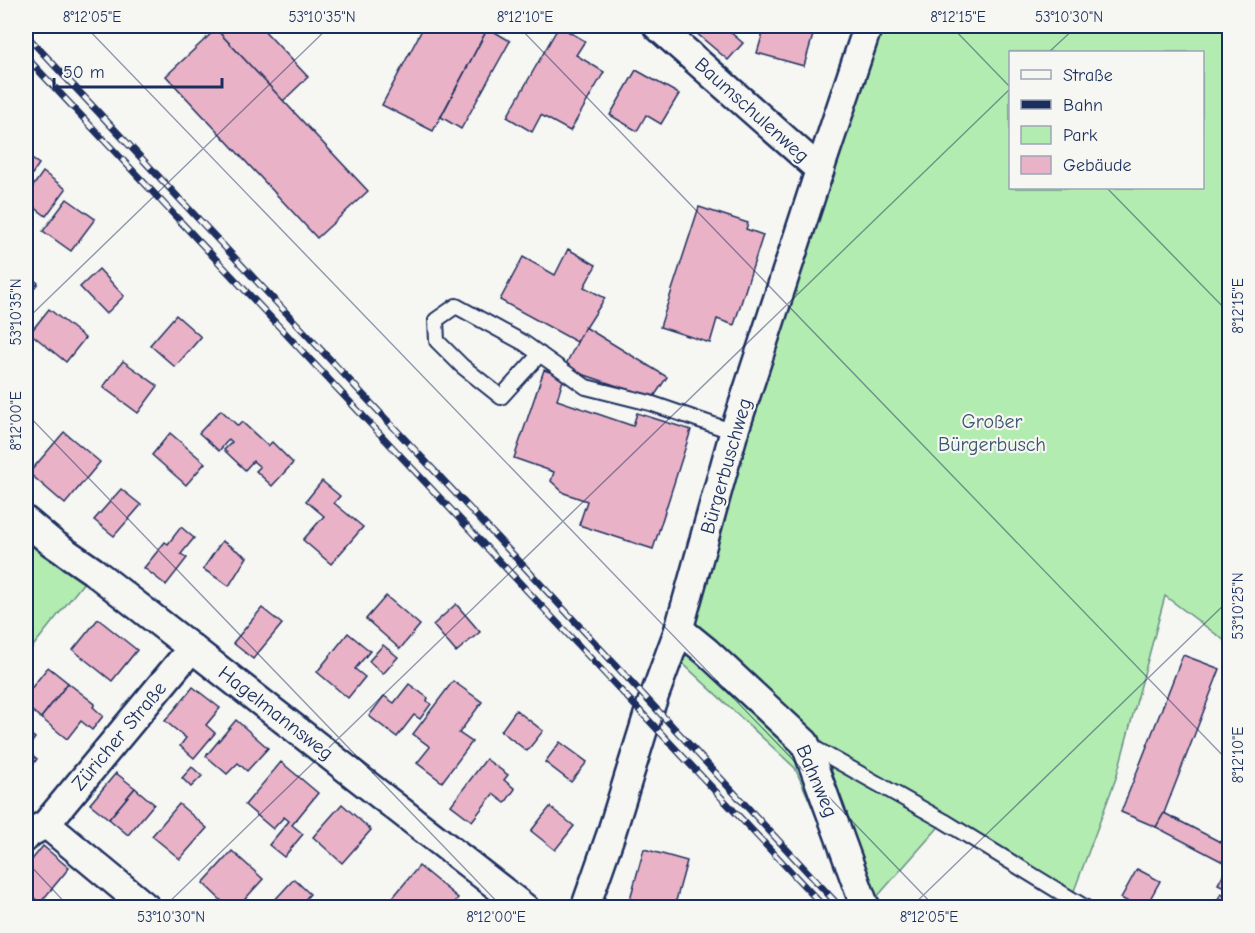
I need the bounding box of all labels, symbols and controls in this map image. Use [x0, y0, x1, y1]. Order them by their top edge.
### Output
text: 8°12'05"E [63, 8, 121, 26]
text: 53°10'35"N [288, 8, 356, 26]
text: 8°12'10"E [497, 8, 553, 26]
text: 8°12'15"E [930, 8, 986, 26]
text: 53°10'30"N [1035, 8, 1103, 26]
scale bar [54, 51, 222, 89]
legend [1009, 51, 1204, 189]
street label: Baumschulenweg [690, 53, 814, 167]
text: 50 m [63, 62, 105, 83]
text: Straße [1063, 65, 1113, 86]
text: Bahn [1063, 95, 1103, 116]
text: Park [1063, 125, 1098, 146]
text: Gebäude [1063, 155, 1132, 176]
text: 53°10'35"N [7, 278, 25, 346]
text: 8°12'15"E [1229, 278, 1247, 334]
text: 8°12'00"E [7, 391, 25, 451]
street label: Bürgerbuschweg [696, 395, 756, 537]
park label: Großer Bürgerbusch [938, 410, 1046, 456]
text: 53°10'25"N [1229, 572, 1247, 640]
street label: Hagelmannsweg [214, 661, 338, 765]
street label: Züricher Straße [67, 677, 171, 795]
text: 8°12'10"E [1229, 727, 1247, 783]
street label: Bahnweg [791, 741, 843, 821]
text: 53°10'30"N [137, 908, 205, 926]
text: 8°12'00"E [466, 908, 526, 926]
text: 8°12'05"E [900, 908, 958, 926]

